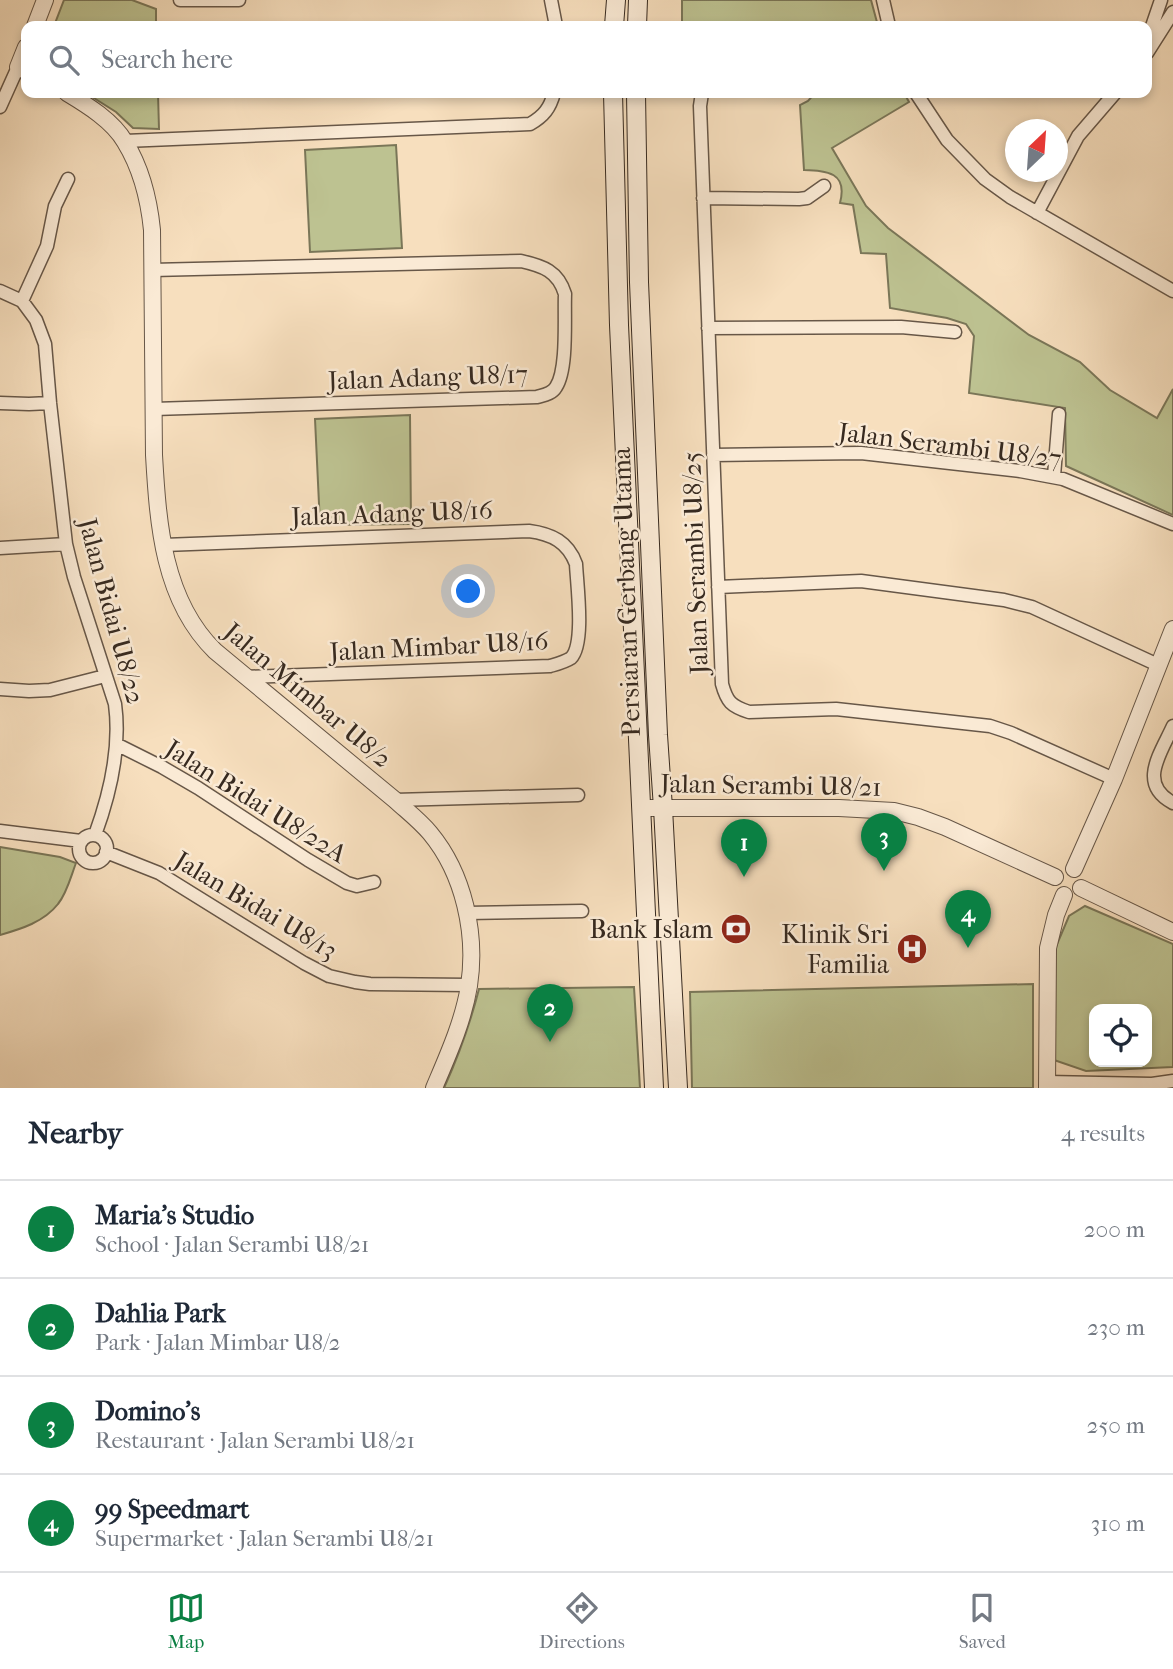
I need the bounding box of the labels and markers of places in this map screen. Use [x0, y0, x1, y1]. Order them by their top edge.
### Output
pin: 3 [861, 813, 907, 871]
pin: 1 [721, 819, 767, 877]
pin: 4 [945, 890, 991, 948]
bank icon: Bank Islam [719, 912, 753, 946]
place label: Bank Islam [590, 914, 713, 945]
place label: Klinik Sri Familia [781, 919, 890, 980]
hospital icon: Klinik Sri Familia [895, 932, 929, 966]
pin: 2 [527, 984, 573, 1042]

